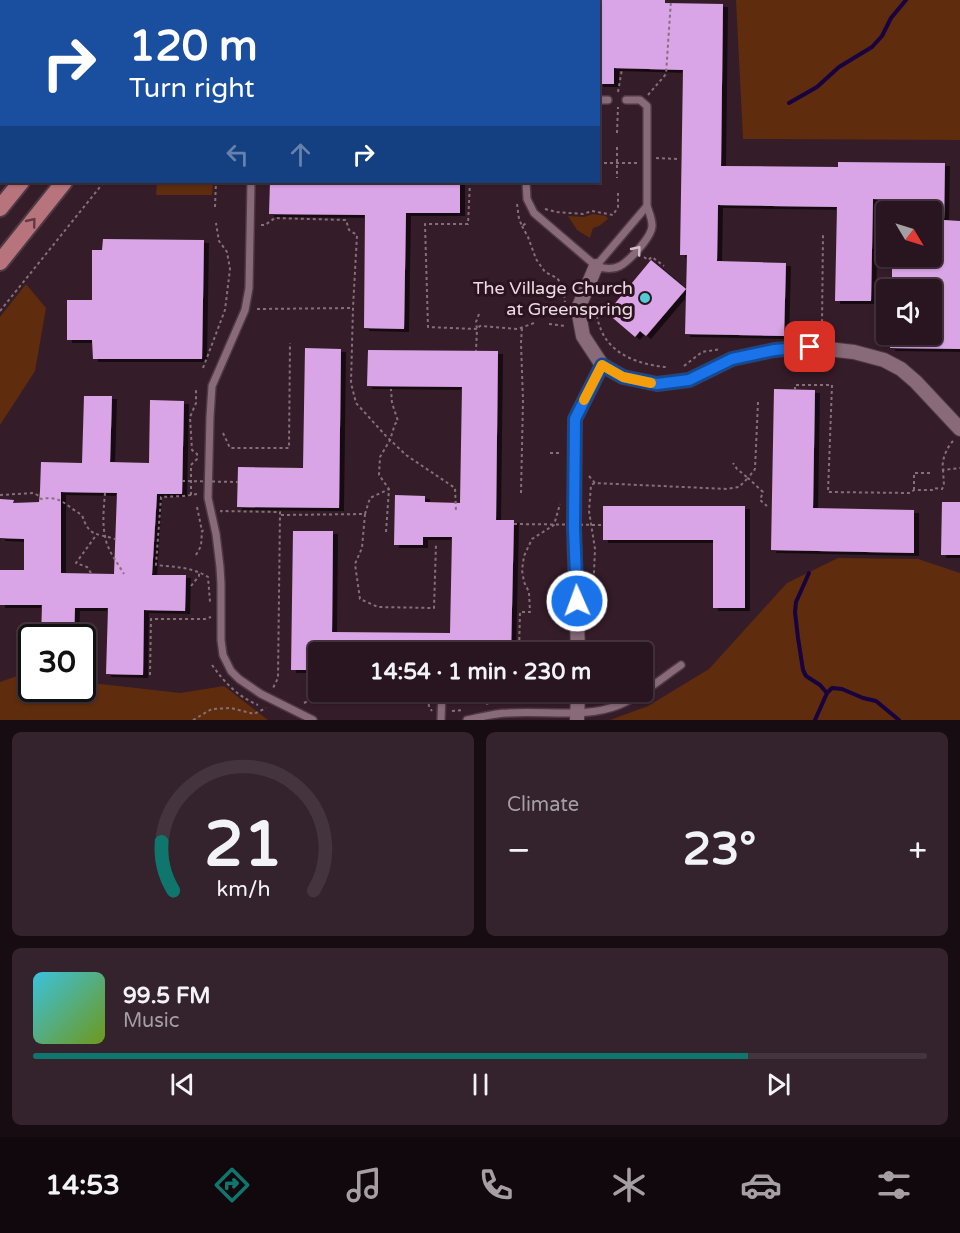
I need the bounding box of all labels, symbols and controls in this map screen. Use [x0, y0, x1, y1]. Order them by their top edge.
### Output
text: 120 m [129, 21, 258, 72]
icon: right [30, 24, 108, 102]
text: Turn right [129, 72, 255, 105]
icon: left [221, 138, 254, 171]
icon: ahead [284, 138, 317, 171]
icon: right [347, 138, 380, 171]
north arrow [876, 201, 942, 267]
map controls [876, 201, 942, 345]
one-way arrow [25, 217, 36, 228]
one-way arrow [630, 246, 641, 257]
place label: The Village Church at Greenspring [473, 277, 633, 320]
button: sound [876, 279, 942, 345]
marker: The Village Church at Greenspring [638, 291, 652, 305]
pin [784, 321, 835, 372]
icon: arrive [793, 330, 826, 363]
position arrow [545, 569, 609, 633]
speed limit sign: 30 [18, 624, 96, 702]
text: 14:54 · 1 min · 230 m [370, 659, 591, 685]
text: Climate [507, 793, 579, 817]
text: 21 [204, 808, 282, 883]
text: 23° [683, 823, 756, 877]
text: − [507, 831, 531, 870]
text: + [908, 831, 927, 870]
text: km/h [216, 876, 270, 902]
text: 99.5 FM [123, 983, 211, 1009]
text: Music [123, 1009, 179, 1033]
icon: previous [166, 1068, 199, 1101]
icon: pause [464, 1068, 497, 1101]
icon: next [762, 1068, 795, 1101]
icon: directions [211, 1164, 253, 1206]
icon: music [343, 1164, 385, 1206]
icon: phone [475, 1164, 517, 1206]
icon: climate [608, 1164, 650, 1206]
icon: car [740, 1164, 782, 1206]
icon: filters [873, 1164, 915, 1206]
text: 14:53 [45, 1169, 120, 1202]

